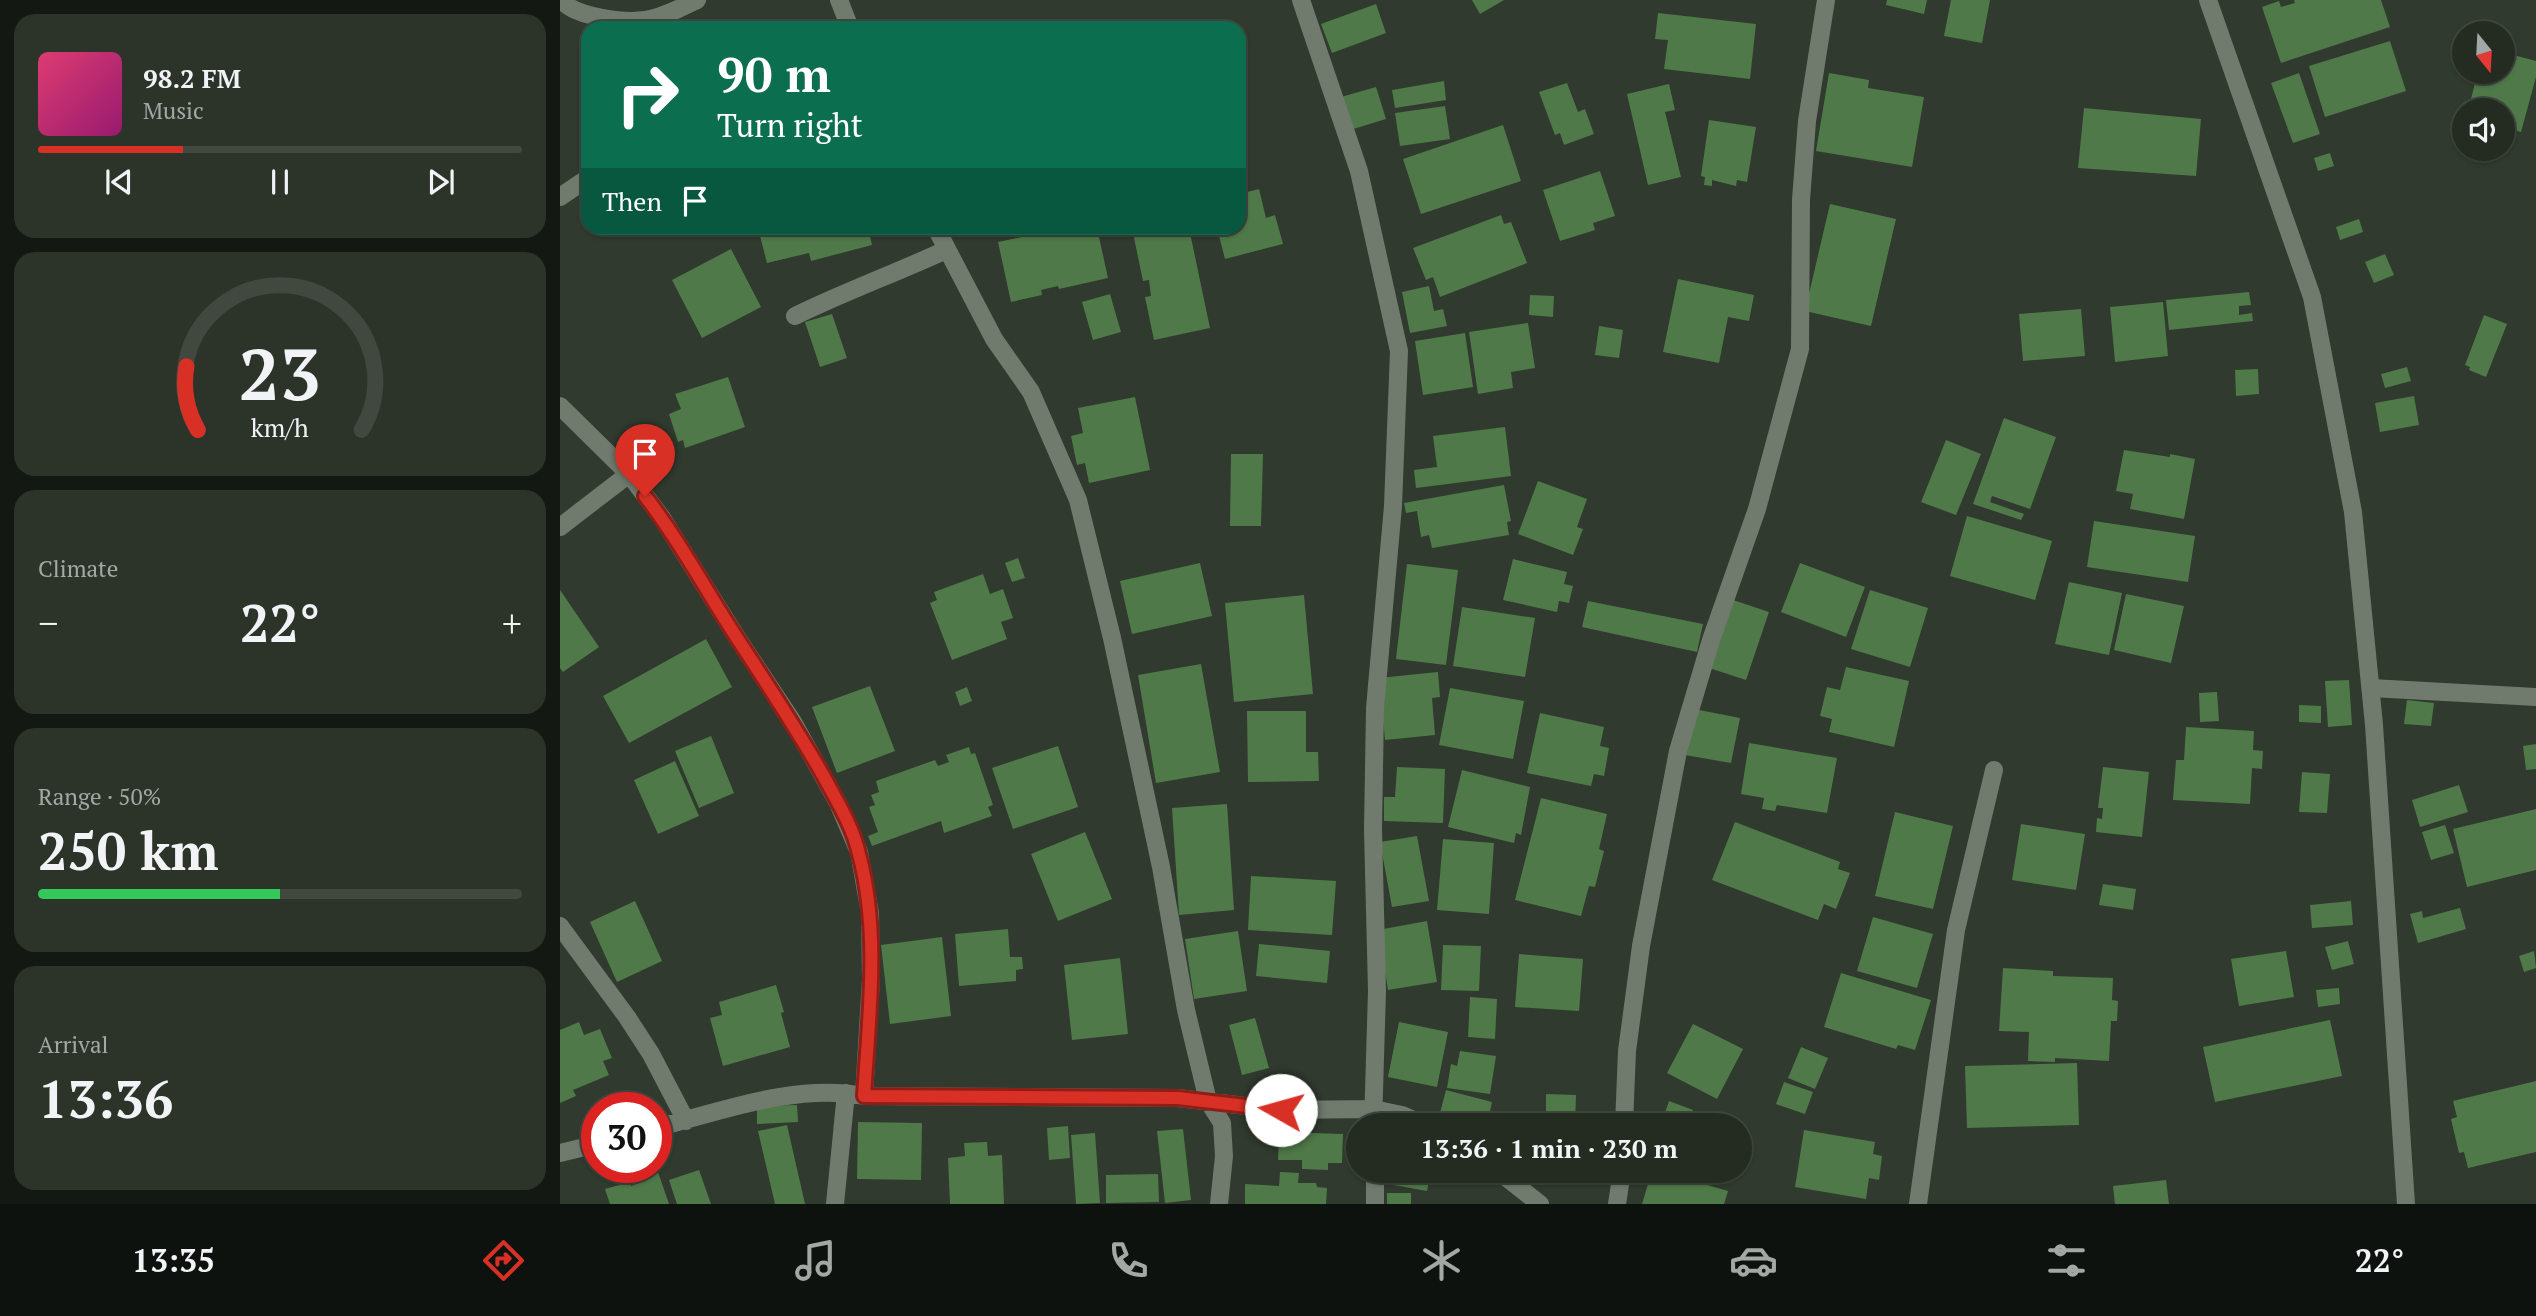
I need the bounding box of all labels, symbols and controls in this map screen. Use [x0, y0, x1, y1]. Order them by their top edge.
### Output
north arrow [2452, 21, 2515, 84]
map controls [2452, 21, 2515, 161]
text: 90 m [717, 41, 831, 106]
icon: right [602, 49, 693, 140]
text: 98.2 FM [143, 61, 241, 95]
text: Music [143, 95, 204, 126]
button: sound [2452, 98, 2515, 161]
text: Turn right [717, 104, 863, 146]
icon: previous [100, 163, 138, 201]
icon: pause [261, 163, 299, 201]
icon: next [422, 163, 460, 201]
icon: arrive [676, 182, 714, 220]
text: Then [602, 184, 662, 218]
text: 23 [239, 324, 321, 421]
text: km/h [251, 411, 309, 444]
pin [615, 424, 675, 496]
icon: arrive [626, 435, 664, 473]
text: Climate [38, 553, 118, 584]
text: 22° [240, 588, 320, 657]
text: − [38, 598, 58, 648]
text: + [502, 598, 522, 648]
text: Range · 50% [38, 781, 161, 812]
text: 250 km [38, 816, 219, 885]
text: Arrival [38, 1029, 109, 1060]
text: 13:36 [38, 1064, 173, 1133]
position arrow [1244, 1073, 1318, 1147]
speed limit sign: 30 [581, 1092, 672, 1183]
text: 13:36 · 1 min · 230 m [1420, 1131, 1678, 1165]
icon: directions [479, 1236, 528, 1285]
icon: music [791, 1236, 840, 1285]
icon: phone [1104, 1236, 1153, 1285]
icon: climate [1417, 1236, 1466, 1285]
icon: car [1729, 1236, 1778, 1285]
icon: filters [2042, 1236, 2091, 1285]
text: 13:35 [132, 1239, 215, 1281]
text: 22° [2355, 1239, 2404, 1281]

